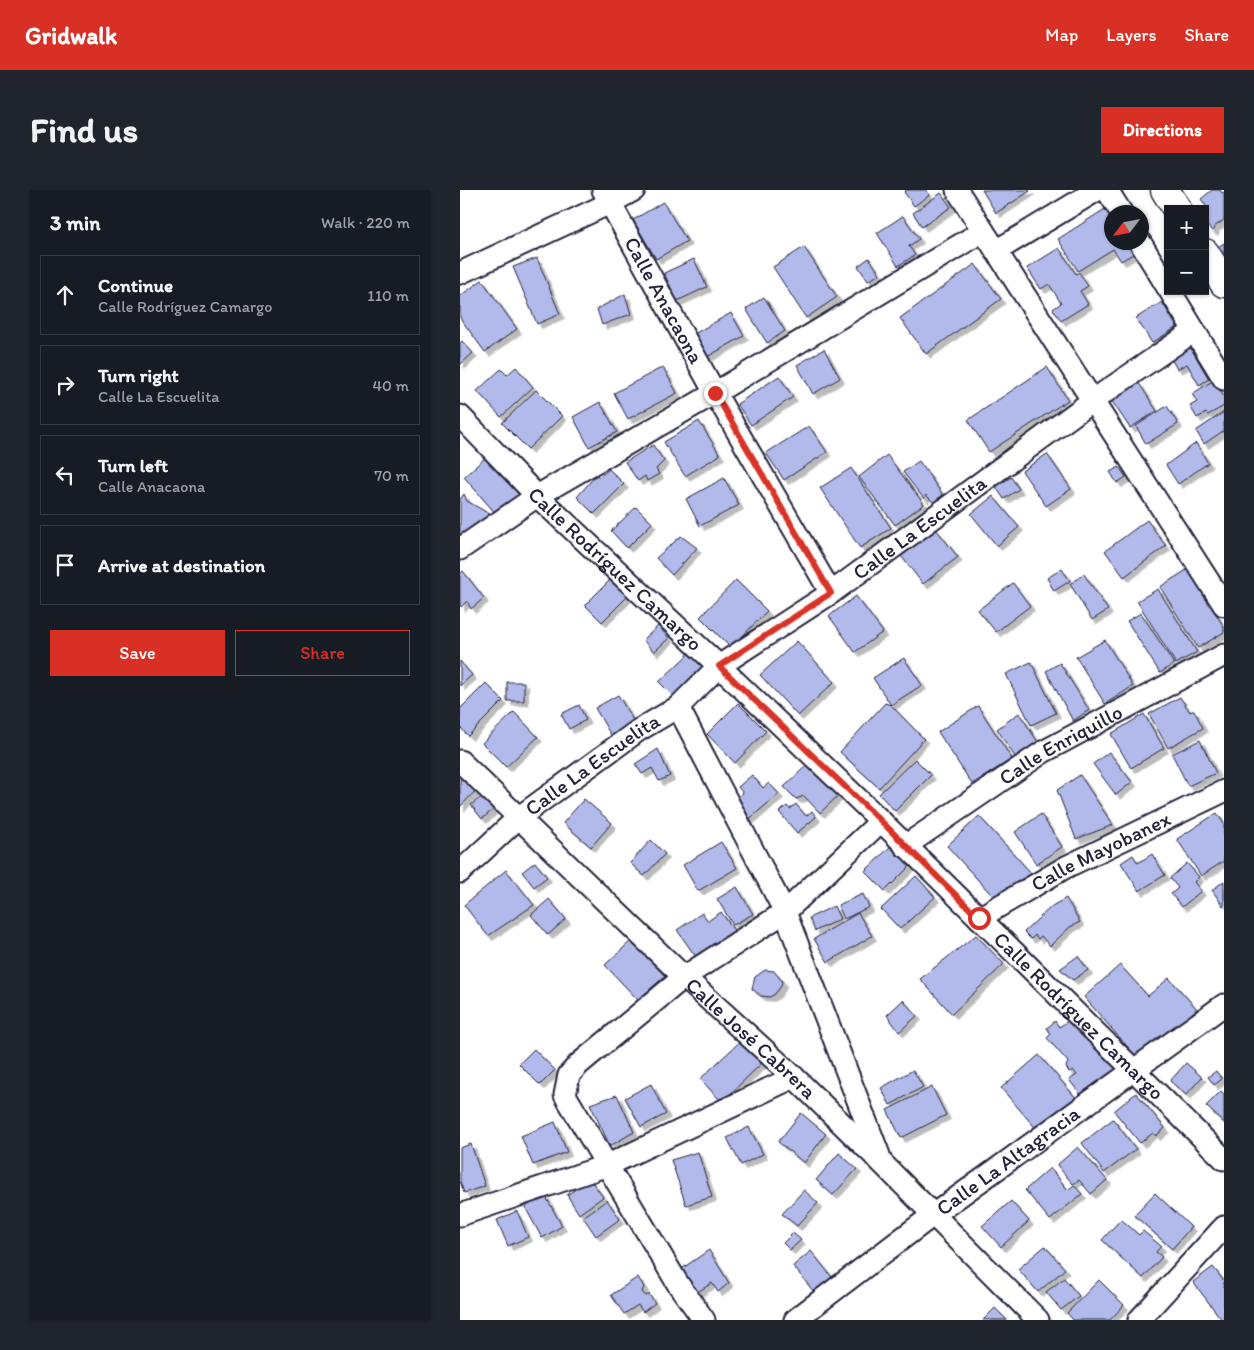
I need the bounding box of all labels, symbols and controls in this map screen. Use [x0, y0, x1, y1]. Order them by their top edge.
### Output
text: Gridwalk [25, 21, 117, 50]
text: Map [1045, 24, 1078, 46]
text: Layers [1106, 24, 1156, 46]
text: Share [1184, 24, 1229, 46]
button: Directions [1101, 107, 1224, 153]
text: Find us [30, 109, 138, 151]
north arrow [1104, 205, 1149, 250]
map controls [1164, 205, 1209, 295]
button: + [1164, 205, 1209, 250]
text: 3 min [50, 210, 100, 235]
text: Walk · 220 m [321, 213, 410, 232]
street label: Calle Anacaona [619, 232, 709, 368]
button: − [1164, 250, 1209, 295]
text: Continue [98, 274, 173, 297]
icon: ahead [51, 281, 79, 309]
text: 110 m [367, 286, 409, 305]
text: Calle Rodríguez Camargo [98, 297, 272, 316]
text: Turn right [98, 364, 179, 387]
icon: right [51, 371, 79, 399]
text: 40 m [372, 376, 409, 395]
route end [704, 382, 727, 405]
text: Calle La Escuelita [98, 387, 220, 406]
text: Turn left [98, 454, 168, 477]
icon: left [51, 461, 79, 489]
text: 70 m [374, 466, 409, 485]
street label: Calle La Escuelita [848, 470, 991, 585]
text: Calle Anacaona [98, 477, 205, 496]
street label: Calle Rodríguez Camargo [523, 481, 708, 656]
icon: arrive [51, 551, 79, 579]
text: Arrive at destination [98, 554, 265, 577]
button: Save [50, 630, 225, 676]
button: Share [235, 630, 410, 676]
street label: Calle Enriquillo [994, 699, 1127, 790]
street label: Calle La Escuelita [520, 708, 664, 821]
street label: Calle Mayobanex [1026, 805, 1175, 897]
route start [968, 907, 991, 930]
street label: Calle Rodríguez Camargo [989, 926, 1170, 1105]
street label: Calle José Cabrera [681, 972, 822, 1104]
street label: Calle La Altagracia [931, 1100, 1084, 1221]

